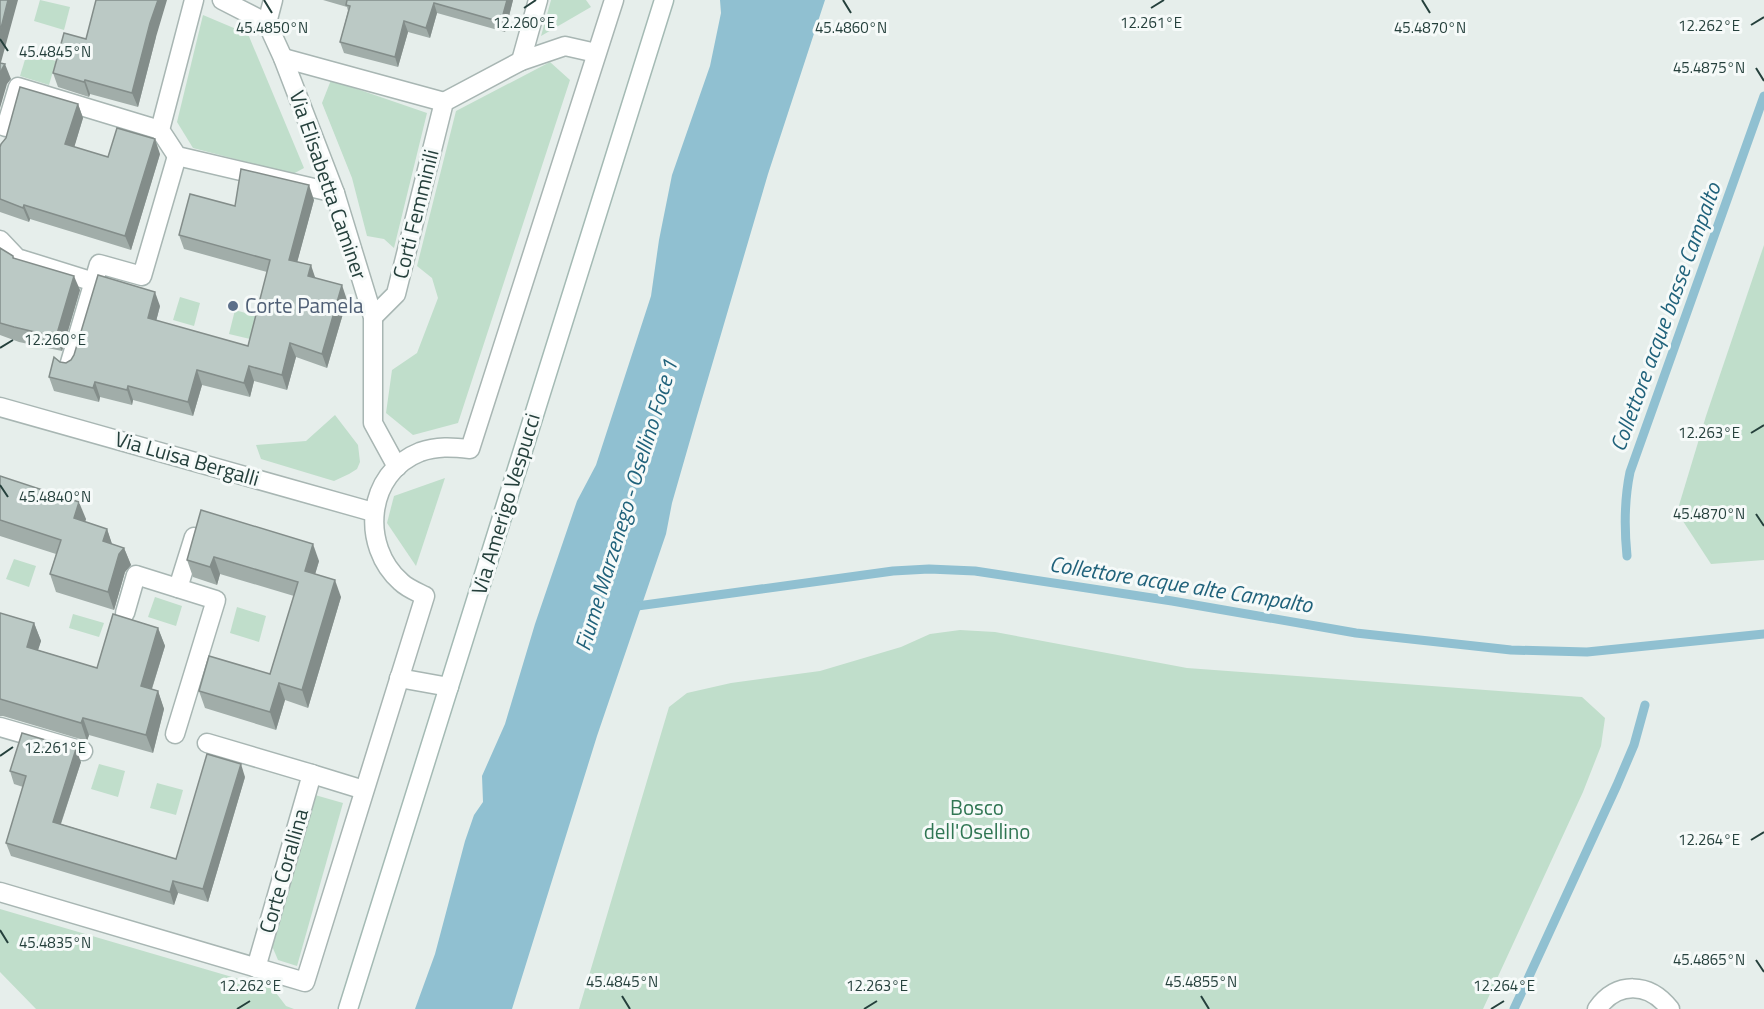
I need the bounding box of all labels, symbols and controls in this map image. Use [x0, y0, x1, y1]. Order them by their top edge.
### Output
text: 12.260°E [493, 11, 555, 34]
text: 12.261°E [1120, 11, 1182, 34]
text: 12.262°E [1678, 14, 1740, 37]
text: 45.4850°N [236, 16, 308, 39]
text: 45.4860°N [815, 16, 887, 39]
text: 45.4870°N [1394, 16, 1466, 39]
text: 45.4845°N [19, 40, 91, 63]
text: 45.4875°N [1673, 56, 1745, 79]
street label: Via Elisabetta Caminer [282, 86, 376, 284]
street label: Corti Femminili [383, 146, 447, 282]
water label: Collettore acque basse Campalto [1600, 177, 1730, 456]
place label: Corte Pamela [245, 289, 364, 321]
marker: Corte Pamela [226, 299, 240, 313]
text: 12.260°E [24, 328, 86, 351]
water label: Fiume Marzenego - Osellino Foce 1 [565, 355, 687, 655]
street label: Via Amerigo Vespucci [462, 409, 548, 598]
text: 12.263°E [1678, 421, 1740, 444]
street label: Via Luisa Bergalli [111, 422, 263, 494]
text: 45.4840°N [19, 485, 91, 508]
text: 45.4870°N [1673, 502, 1745, 525]
water label: Collettore acque alte Campalto [1047, 546, 1316, 622]
text: 12.261°E [24, 736, 86, 759]
park label: Bosco dell'Osellino [924, 791, 1030, 847]
street label: Corte Corallina [250, 804, 316, 937]
text: 12.264°E [1678, 828, 1740, 851]
text: 45.4835°N [19, 931, 91, 954]
text: 45.4865°N [1673, 948, 1745, 971]
text: 45.4845°N [586, 970, 658, 993]
text: 45.4855°N [1165, 970, 1237, 993]
text: 12.262°E [219, 974, 281, 997]
text: 12.263°E [846, 974, 908, 997]
text: 12.264°E [1473, 974, 1535, 997]

